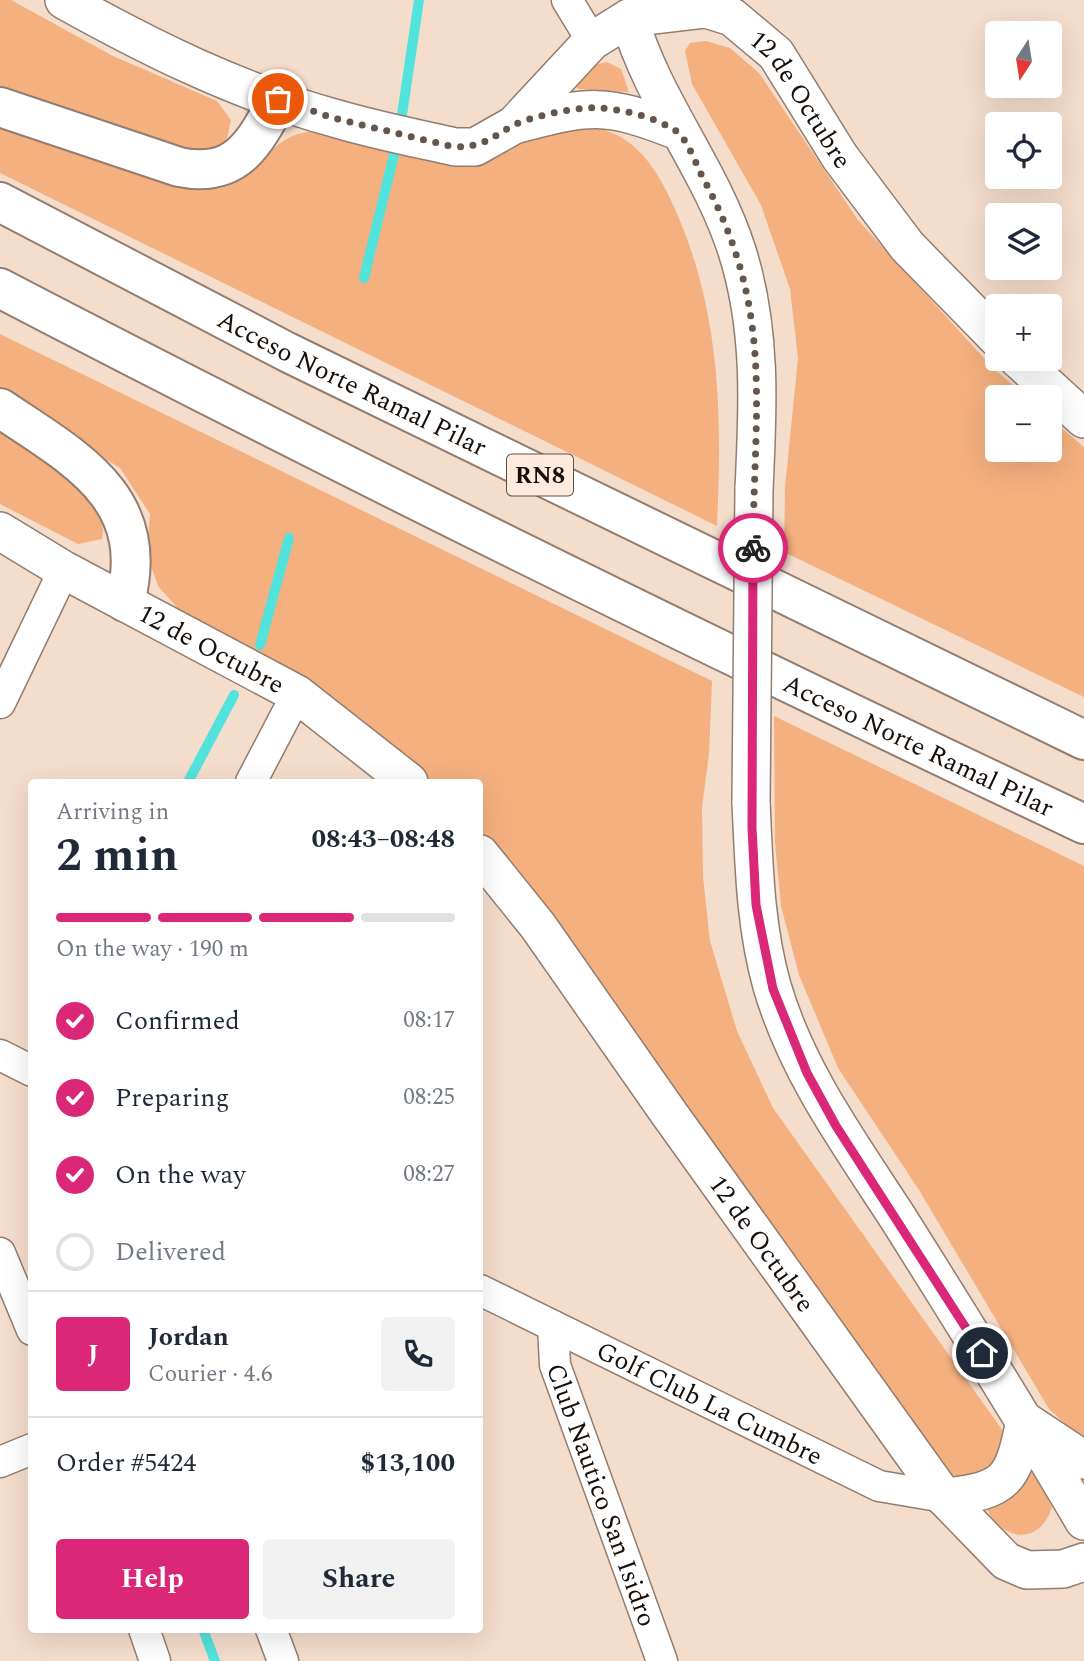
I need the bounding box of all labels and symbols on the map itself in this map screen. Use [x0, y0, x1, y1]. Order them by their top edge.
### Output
street label: 12 de Octubre [740, 20, 861, 178]
north arrow [985, 21, 1062, 98]
pin [248, 69, 308, 129]
street label: Acceso Norte Ramal Pilar [210, 300, 493, 467]
road number: RN8 [507, 454, 573, 496]
courier [718, 513, 788, 583]
street label: 12 de Octubre [131, 594, 291, 705]
street label: Acceso Norte Ramal Pilar [776, 664, 1060, 828]
street label: 12 de Octubre [698, 1167, 824, 1321]
pin [952, 1323, 1012, 1383]
street label: Golf Club La Cumbre [589, 1331, 829, 1476]
street label: Club Nautico San Isidro [535, 1358, 667, 1632]

